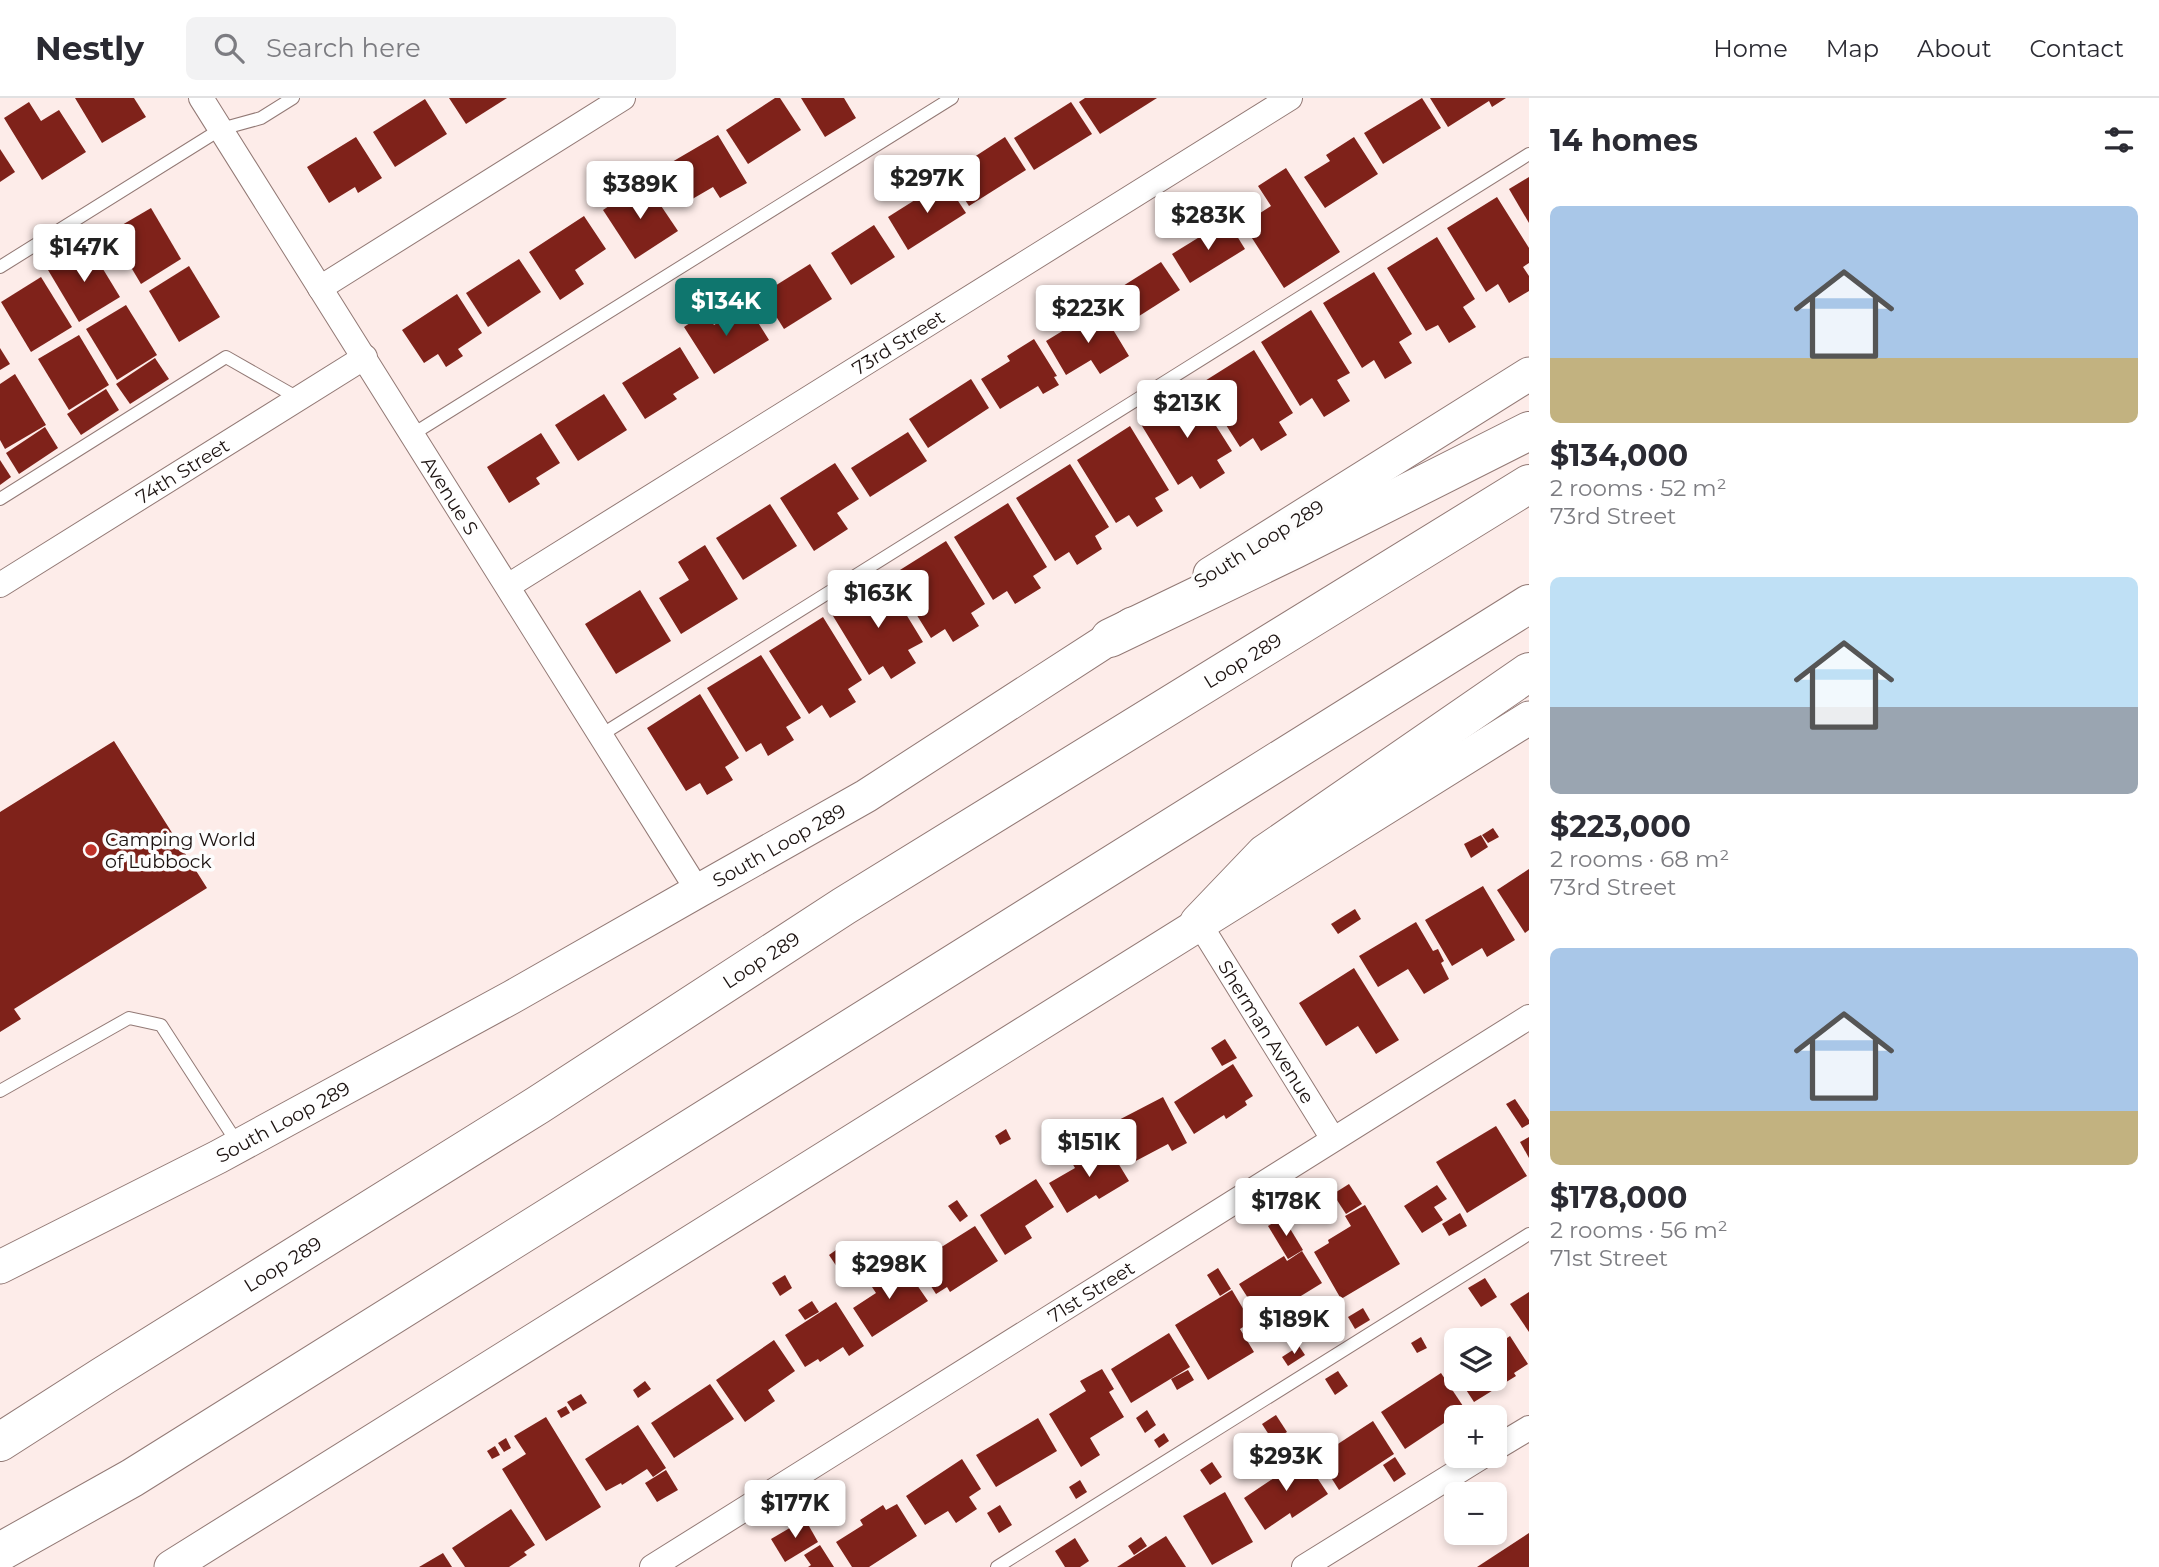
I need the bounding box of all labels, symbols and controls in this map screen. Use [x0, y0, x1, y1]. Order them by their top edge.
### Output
search box [186, 17, 676, 80]
text: Nestly [35, 28, 144, 68]
icon: search [210, 29, 248, 67]
text: Search here [266, 32, 421, 64]
text: Home [1713, 34, 1788, 63]
text: Map [1826, 34, 1879, 63]
text: About [1917, 34, 1991, 63]
text: Contact [2029, 34, 2124, 63]
icon: filters [2100, 121, 2138, 159]
text: 14 homes [1550, 122, 1698, 159]
pin: $297K [878, 156, 976, 215]
pin: $389K [591, 162, 689, 221]
text: $297K [890, 164, 964, 192]
text: $389K [602, 170, 678, 198]
pin: $283K [1159, 192, 1257, 252]
text: $283K [1171, 201, 1245, 229]
pin: $147K [35, 225, 133, 284]
text: $147K [49, 233, 119, 261]
icon: home [1781, 251, 1907, 377]
pin: $134K [677, 278, 775, 338]
pin: $223K [1039, 286, 1137, 345]
text: $134K [691, 287, 761, 315]
text: $223K [1052, 294, 1124, 322]
street label: 73rd Street [848, 305, 949, 380]
pin: $213K [1138, 380, 1236, 440]
text: $213K [1153, 389, 1221, 417]
street label: 74th Street [131, 433, 233, 509]
text: $134,000 [1550, 437, 1688, 474]
street label: Avenue S [417, 452, 483, 539]
text: 2 rooms · 52 m² [1550, 474, 1727, 502]
street label: South Loop 289 [1190, 495, 1328, 593]
text: 73rd Street [1550, 502, 1676, 530]
pin: $163K [829, 570, 927, 630]
text: $163K [844, 579, 912, 607]
icon: home [1781, 622, 1907, 748]
street label: Loop 289 [1199, 628, 1286, 693]
street label: South Loop 289 [708, 798, 850, 892]
text: $223,000 [1550, 808, 1691, 845]
place label: Camping World of Lubbock [105, 828, 256, 873]
marker: Camping World of Lubbock [83, 842, 99, 858]
text: 2 rooms · 68 m² [1550, 845, 1729, 873]
text: 73rd Street [1550, 873, 1676, 901]
street label: Loop 289 [718, 926, 804, 993]
street label: Sherman Avenue [1213, 956, 1320, 1108]
icon: home [1781, 993, 1907, 1119]
street label: South Loop 289 [212, 1076, 354, 1167]
pin: $151K [1040, 1119, 1138, 1179]
text: $151K [1057, 1128, 1121, 1156]
pin: $178K [1237, 1178, 1335, 1238]
text: $178,000 [1550, 1179, 1687, 1216]
text: $178K [1251, 1187, 1321, 1215]
text: 2 rooms · 56 m² [1550, 1216, 1728, 1244]
street label: Loop 289 [240, 1231, 326, 1297]
pin: $298K [840, 1242, 938, 1301]
text: 71st Street [1550, 1244, 1668, 1272]
text: $298K [851, 1250, 927, 1278]
street label: 71st Street [1043, 1256, 1139, 1327]
pin: $189K [1245, 1296, 1343, 1356]
text: $189K [1259, 1305, 1329, 1333]
map controls [1444, 1328, 1507, 1545]
button: layers [1444, 1328, 1507, 1391]
button: + [1444, 1405, 1507, 1468]
pin: $293K [1237, 1434, 1335, 1493]
text: $293K [1249, 1442, 1323, 1470]
pin: $177K [746, 1480, 844, 1540]
button: − [1444, 1482, 1507, 1545]
text: $177K [761, 1489, 830, 1517]

